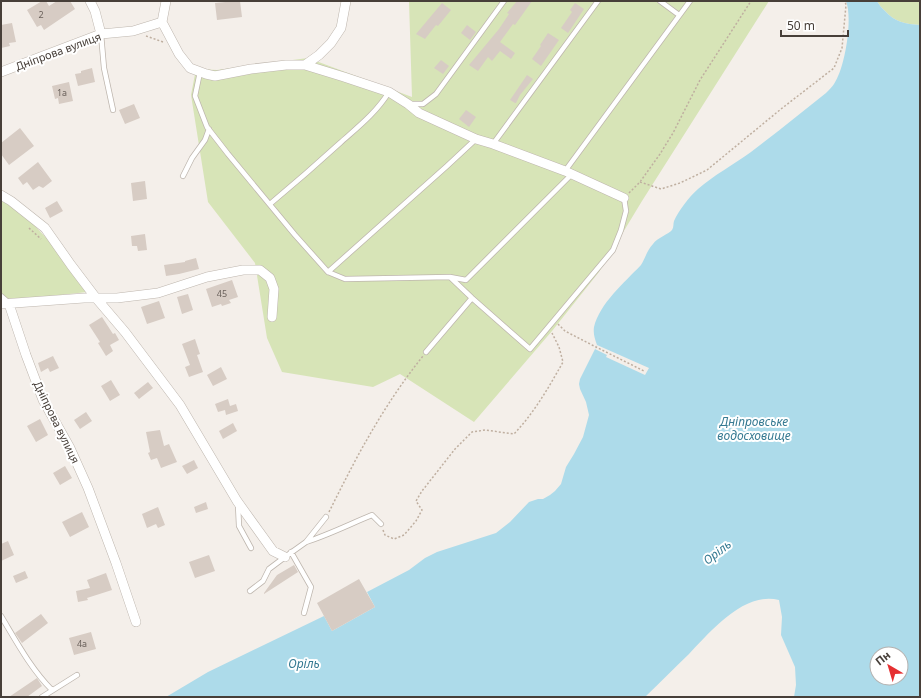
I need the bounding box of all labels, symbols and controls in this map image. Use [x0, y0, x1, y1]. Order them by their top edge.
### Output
house number: 2 [38, 8, 44, 21]
scale bar [781, 12, 848, 38]
text: 50 m [787, 17, 815, 34]
street label: Дніпрова вулиця [13, 29, 103, 73]
house number: 1а [57, 86, 67, 99]
house number: 45 [217, 287, 227, 300]
street label: Дніпрова вулиця [30, 378, 84, 466]
water label: Дніпровське водосховище [717, 413, 791, 444]
water label: Оріль [699, 536, 735, 568]
house number: 4а [77, 637, 87, 650]
north arrow [869, 646, 909, 686]
text: Пн [872, 647, 893, 668]
water label: Орiль [288, 655, 320, 672]

